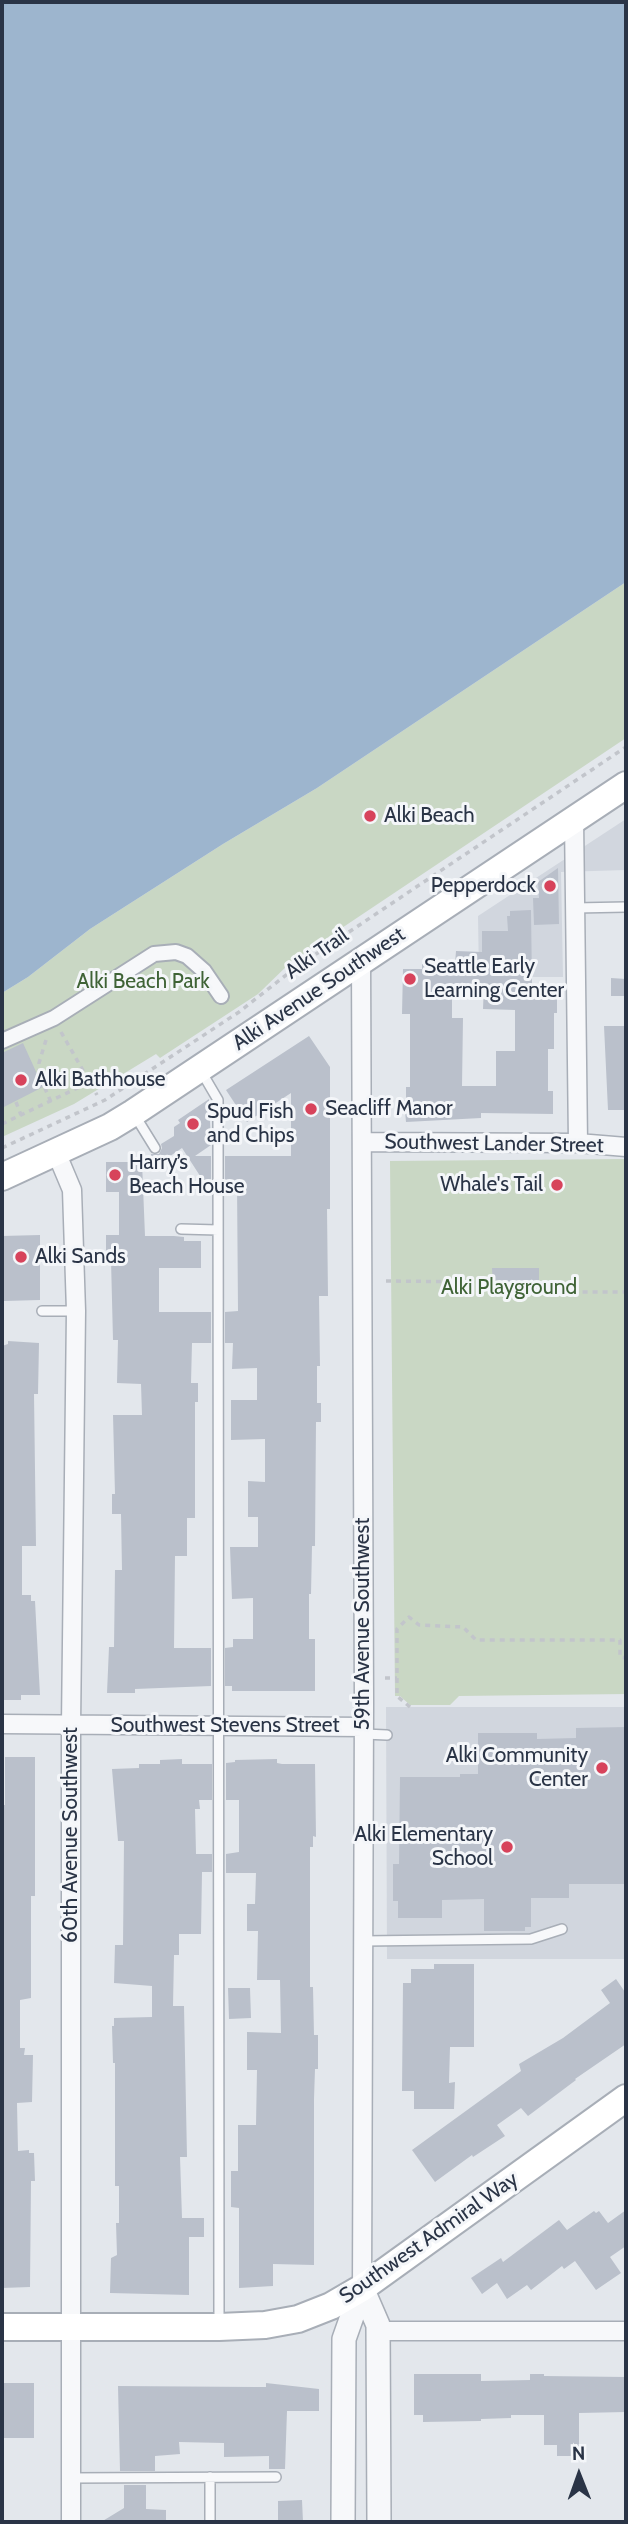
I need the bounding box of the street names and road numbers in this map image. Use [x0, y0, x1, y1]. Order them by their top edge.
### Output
street label: Alki Avenue Southwest [228, 922, 410, 1056]
street label: Alki Trail [280, 923, 354, 985]
street label: Southwest Lander Street [384, 1129, 604, 1159]
street label: 59th Avenue Southwest [350, 1518, 376, 1730]
street label: Southwest Stevens Street [110, 1713, 340, 1739]
street label: 60th Avenue Southwest [58, 1727, 84, 1943]
street label: Southwest Admiral Way [335, 2167, 523, 2309]

